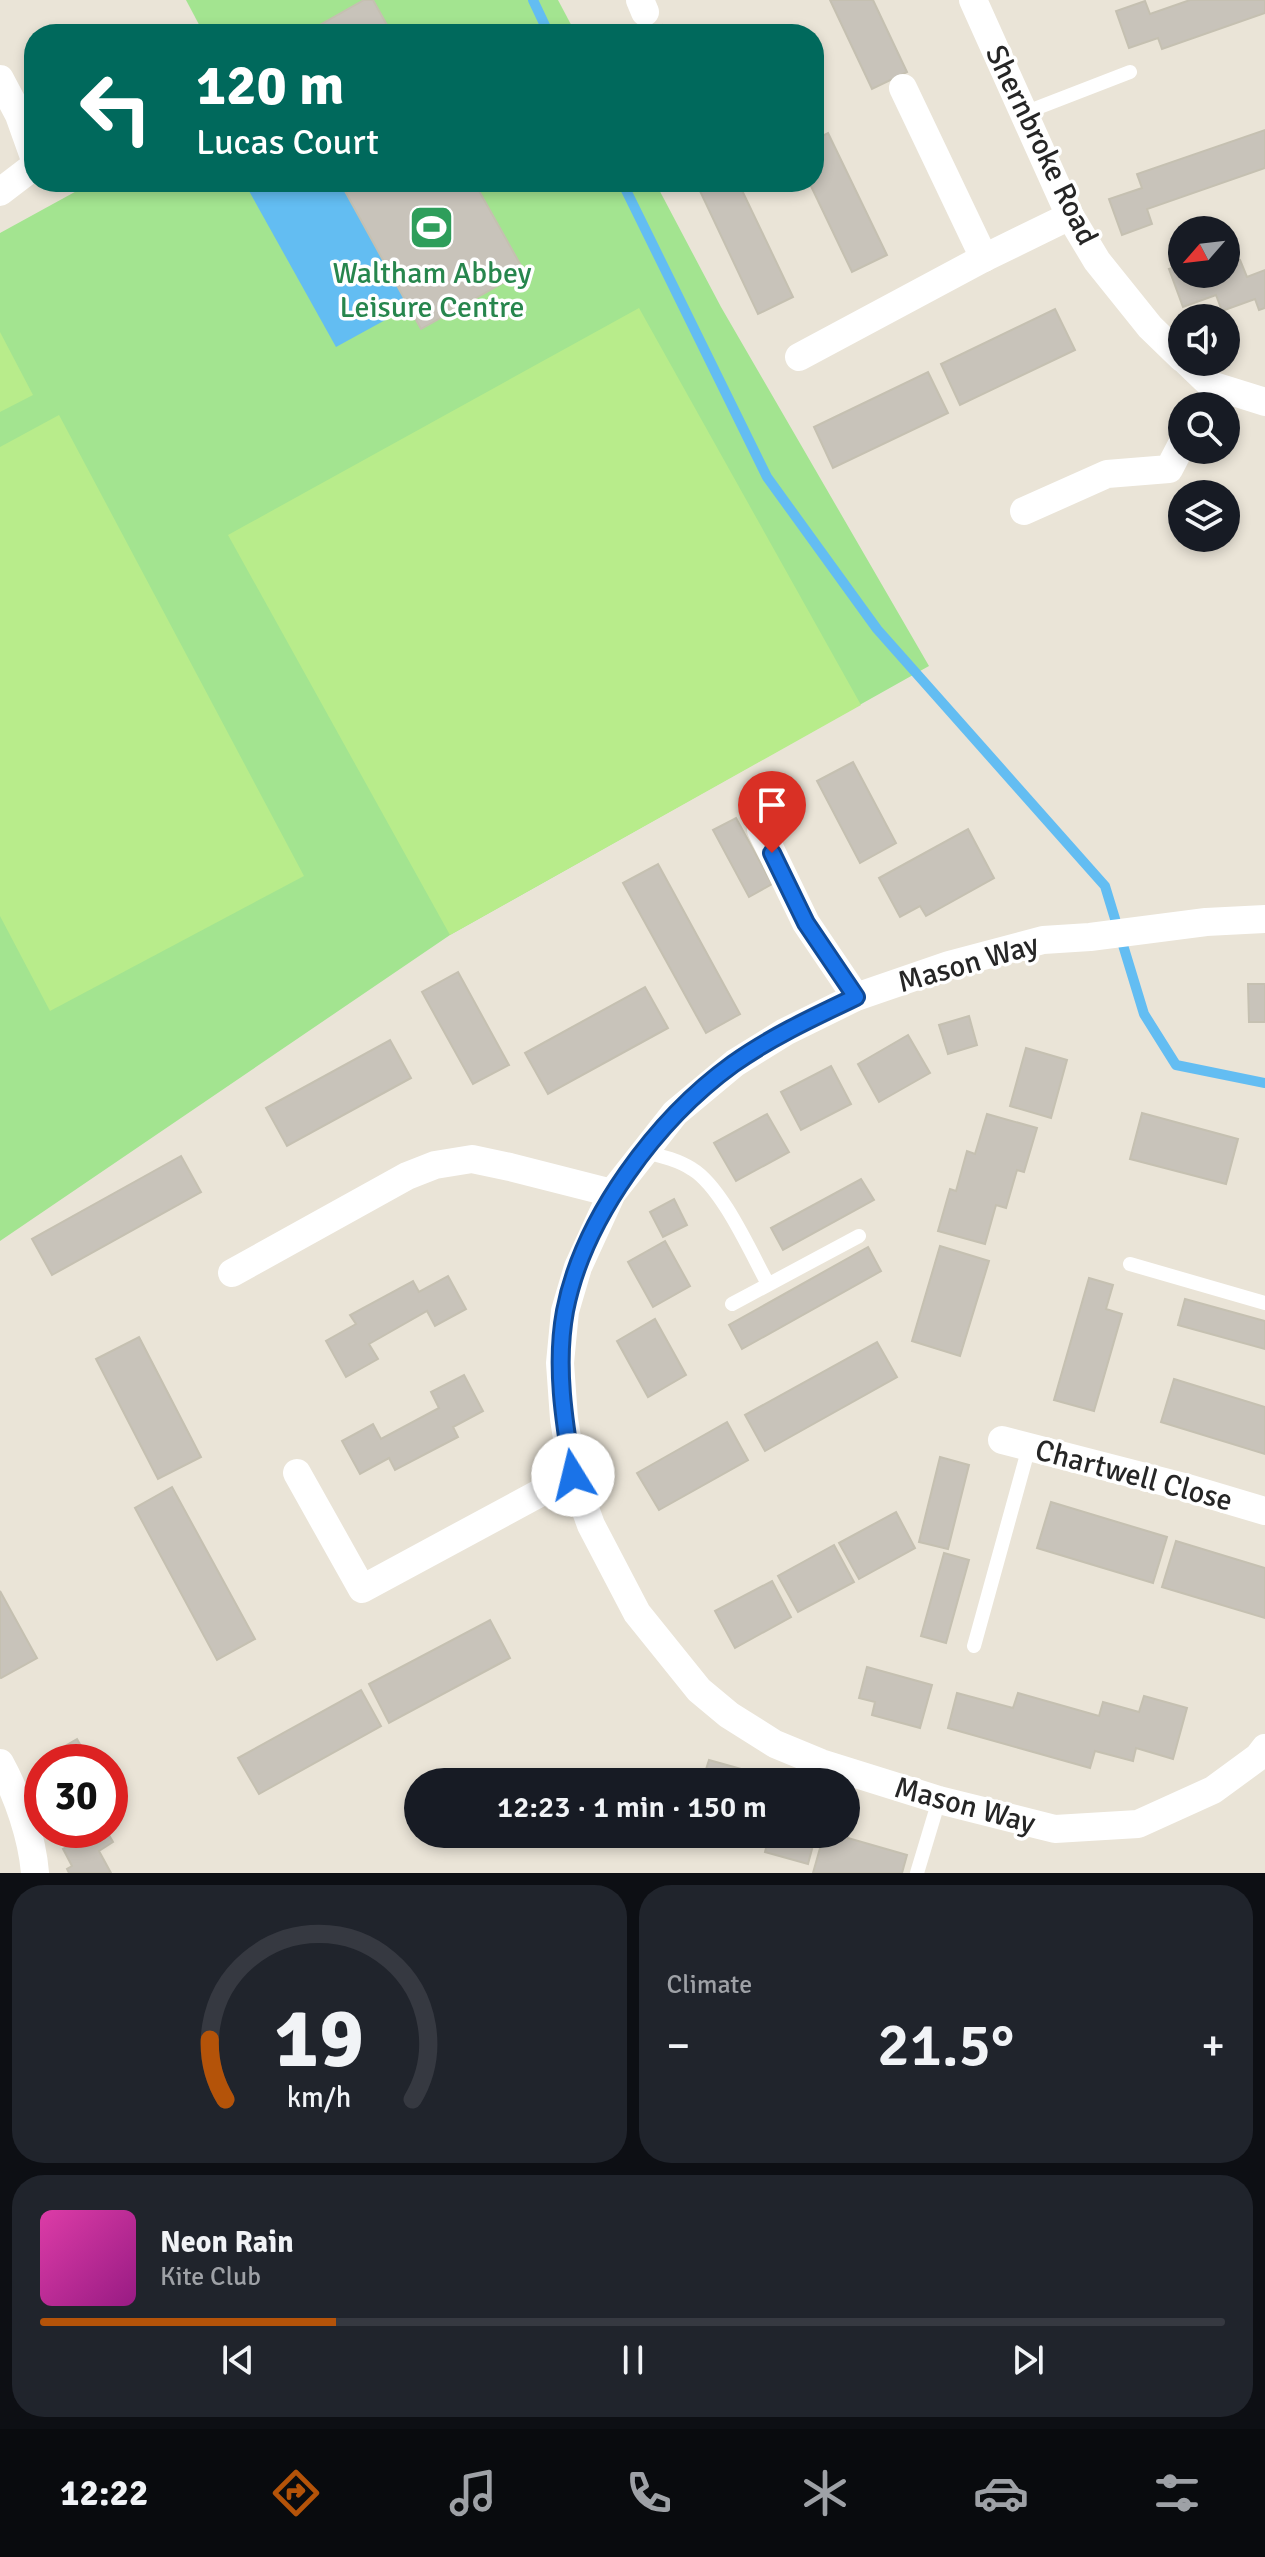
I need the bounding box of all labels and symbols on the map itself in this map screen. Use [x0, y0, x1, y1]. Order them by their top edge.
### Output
street label: Shernbroke Road [977, 39, 1106, 251]
sports icon: Waltham Abbey Leisure Centre [408, 203, 456, 251]
north arrow [1168, 216, 1240, 288]
place label: Waltham Abbey Leisure Centre [332, 255, 532, 326]
pin [738, 771, 806, 853]
street label: Mason Way [894, 926, 1043, 1001]
street label: Chartwell Close [1031, 1431, 1236, 1520]
position arrow [531, 1433, 615, 1517]
speed limit sign: 30 [24, 1744, 128, 1848]
street label: Mason Way [890, 1769, 1039, 1842]

